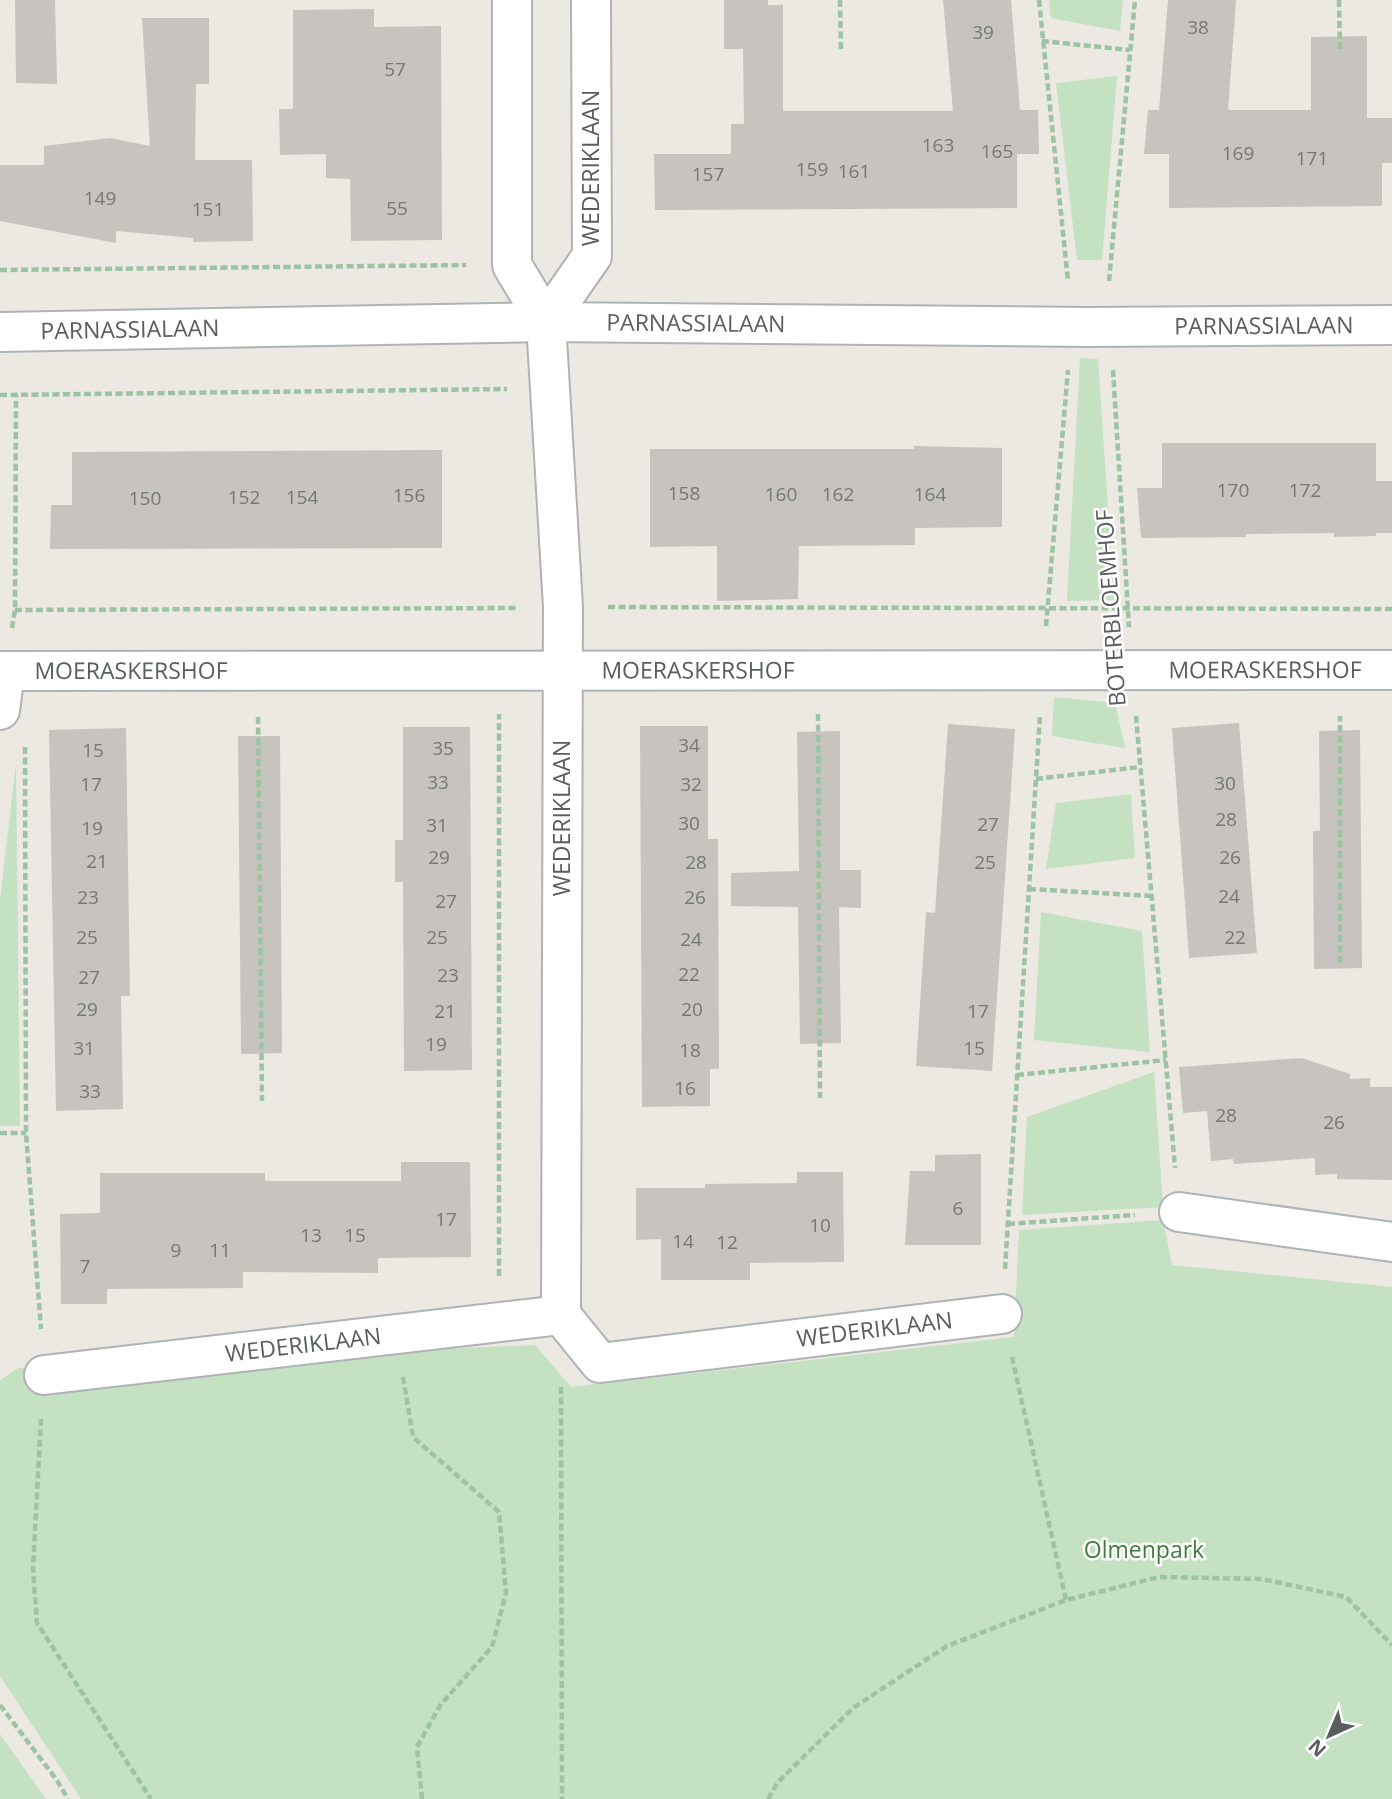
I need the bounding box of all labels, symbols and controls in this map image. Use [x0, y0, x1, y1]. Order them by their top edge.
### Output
house number: 38 [1187, 14, 1209, 40]
house number: 39 [972, 19, 994, 45]
house number: 57 [384, 56, 406, 82]
street label: WEDERIKLAAN [574, 90, 606, 246]
house number: 163 [922, 132, 954, 158]
house number: 165 [981, 138, 1013, 164]
house number: 169 [1222, 140, 1254, 166]
house number: 171 [1296, 145, 1328, 171]
house number: 159 [796, 156, 828, 182]
house number: 161 [838, 158, 870, 184]
house number: 157 [692, 161, 724, 187]
house number: 149 [84, 185, 116, 211]
house number: 55 [386, 195, 408, 221]
house number: 151 [192, 196, 224, 222]
street label: PARNASSIALAAN [606, 306, 786, 339]
street label: PARNASSIALAAN [1174, 308, 1354, 341]
street label: PARNASSIALAAN [40, 311, 220, 346]
house number: 170 [1217, 477, 1249, 503]
house number: 172 [1289, 477, 1321, 503]
house number: 158 [668, 480, 700, 506]
house number: 160 [765, 481, 797, 507]
house number: 162 [822, 481, 854, 507]
house number: 164 [914, 481, 946, 507]
house number: 156 [393, 482, 425, 508]
house number: 152 [228, 484, 260, 510]
house number: 154 [286, 484, 318, 510]
house number: 150 [129, 485, 161, 511]
street label: BOTERBLOEMHOF [1087, 508, 1133, 708]
street label: MOERASKERSHOF [601, 653, 795, 686]
street label: MOERASKERSHOF [1168, 653, 1362, 685]
street label: MOERASKERSHOF [34, 654, 228, 686]
house number: 34 [678, 732, 700, 758]
house number: 35 [432, 735, 454, 761]
house number: 15 [82, 737, 104, 763]
street label: WEDERIKLAAN [545, 740, 577, 896]
house number: 33 [427, 769, 449, 795]
house number: 30 [1214, 770, 1236, 796]
house number: 17 [80, 771, 102, 797]
house number: 32 [680, 771, 702, 797]
house number: 28 [1215, 806, 1237, 832]
house number: 30 [678, 810, 700, 836]
house number: 27 [977, 811, 999, 837]
house number: 31 [426, 812, 448, 838]
house number: 19 [81, 815, 103, 841]
house number: 29 [428, 844, 450, 870]
house number: 26 [1219, 844, 1241, 870]
house number: 21 [86, 848, 108, 874]
house number: 28 [685, 849, 707, 875]
house number: 25 [974, 849, 996, 875]
house number: 24 [1218, 883, 1240, 909]
house number: 23 [77, 884, 99, 910]
house number: 26 [684, 884, 706, 910]
house number: 27 [435, 888, 457, 914]
house number: 25 [76, 924, 98, 950]
house number: 25 [426, 924, 448, 950]
house number: 22 [1224, 924, 1246, 950]
house number: 24 [680, 926, 702, 952]
house number: 22 [678, 961, 700, 987]
house number: 23 [437, 962, 459, 988]
house number: 27 [78, 964, 100, 990]
house number: 29 [76, 996, 98, 1022]
house number: 20 [681, 996, 703, 1022]
house number: 21 [434, 998, 456, 1024]
house number: 17 [967, 998, 989, 1024]
house number: 19 [425, 1031, 447, 1057]
house number: 31 [73, 1035, 95, 1061]
house number: 15 [963, 1035, 985, 1061]
house number: 18 [679, 1037, 701, 1063]
house number: 16 [674, 1075, 696, 1101]
house number: 33 [79, 1078, 101, 1104]
house number: 28 [1215, 1102, 1237, 1128]
house number: 26 [1323, 1109, 1345, 1135]
house number: 6 [953, 1195, 963, 1221]
house number: 17 [435, 1206, 457, 1232]
house number: 10 [809, 1212, 831, 1238]
house number: 13 [300, 1222, 322, 1248]
house number: 15 [344, 1222, 366, 1248]
house number: 14 [672, 1228, 694, 1254]
house number: 12 [716, 1229, 738, 1255]
house number: 9 [171, 1237, 181, 1263]
house number: 11 [209, 1237, 231, 1263]
house number: 7 [80, 1253, 90, 1279]
street label: WEDERIKLAAN [795, 1303, 954, 1354]
street label: WEDERIKLAAN [223, 1319, 383, 1369]
park label: Olmenpark [1084, 1533, 1204, 1565]
north arrow [1294, 1701, 1364, 1771]
text: N [1303, 1734, 1332, 1763]

